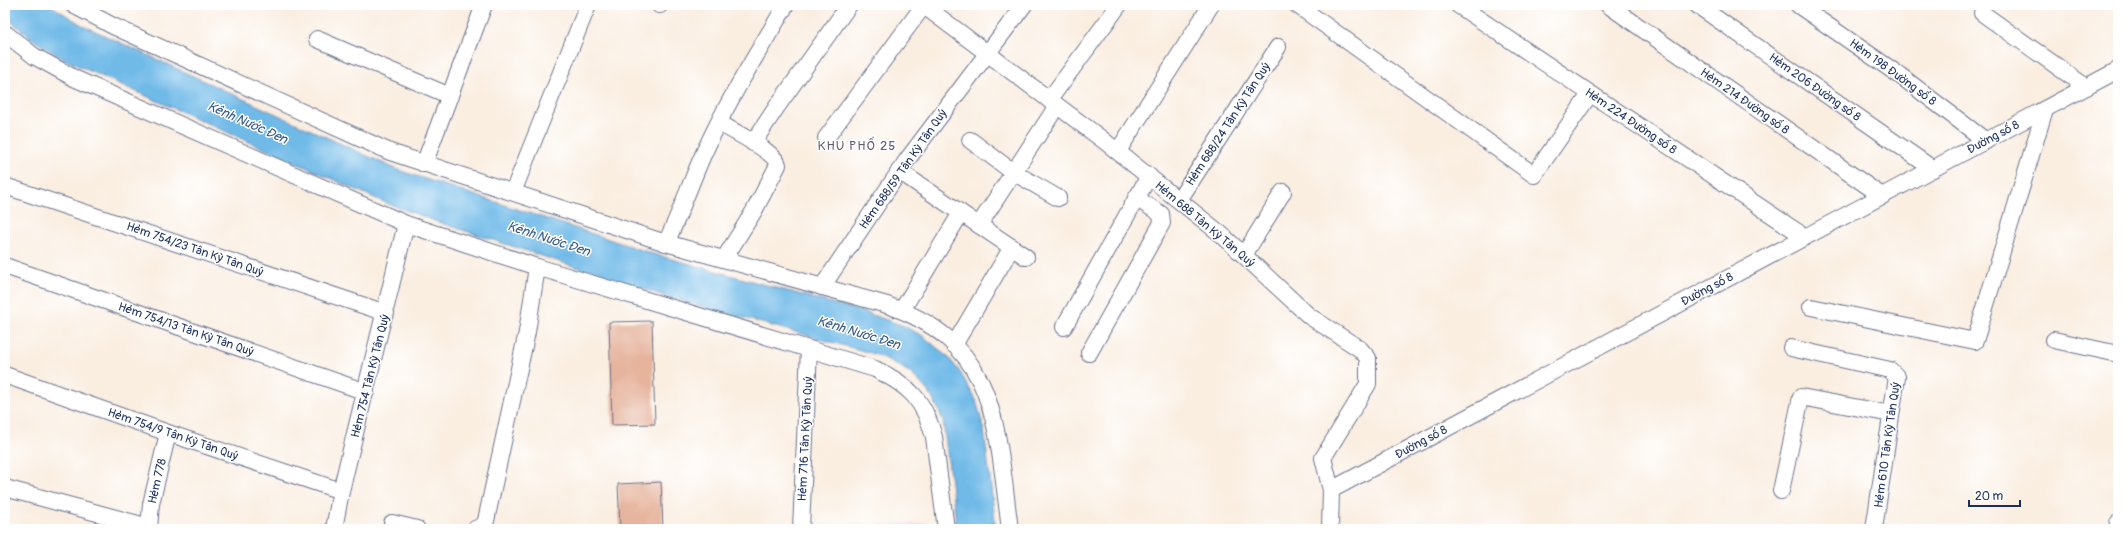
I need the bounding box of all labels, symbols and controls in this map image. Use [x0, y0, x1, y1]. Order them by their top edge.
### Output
street label: Hẻm 198 Đường số 8 [1846, 35, 1940, 109]
street label: Hẻm 206 Đường số 8 [1766, 49, 1864, 125]
street label: Hẻm 688/24 Tân Kỳ Tân Quý [1183, 60, 1274, 189]
street label: Hẻm 214 Đường số 8 [1697, 64, 1793, 138]
street label: Hẻm 224 Đường số 8 [1582, 84, 1680, 158]
water label: Kênh Nước Đen [205, 98, 291, 148]
street label: Hẻm 688/59 Tân Kỳ Tân Quý [856, 107, 950, 232]
street label: Đường số 8 [1964, 117, 2022, 157]
district label: KHU PHỐ 25 [818, 136, 896, 154]
street label: Hẻm 688 Tân Kỳ Tân Quý [1152, 178, 1258, 271]
water label: Kênh Nước Đen [506, 218, 592, 260]
street label: Hẻm 754/23 Tân Kỳ Tân Quý [124, 219, 265, 280]
street label: Đường số 8 [1678, 269, 1736, 309]
street label: Hẻm 754/13 Tân Kỳ Tân Quý [116, 299, 255, 360]
street label: Hẻm 754 Tân Kỳ Tân Quý [348, 313, 393, 439]
water label: Kênh Nước Đen [815, 313, 903, 353]
street label: Hẻm 716 Tân Kỳ Tân Quý [795, 376, 816, 502]
street label: Hẻm 610 Tân Kỳ Tân Quý [1871, 381, 1904, 509]
street label: Hẻm 754/9 Tân Kỳ Tân Quý [106, 405, 240, 464]
street label: Đường số 8 [1392, 422, 1450, 462]
street label: Hẻm 778 [145, 457, 170, 505]
scale bar [1969, 482, 2020, 508]
text: 20 m [1975, 489, 2004, 504]

